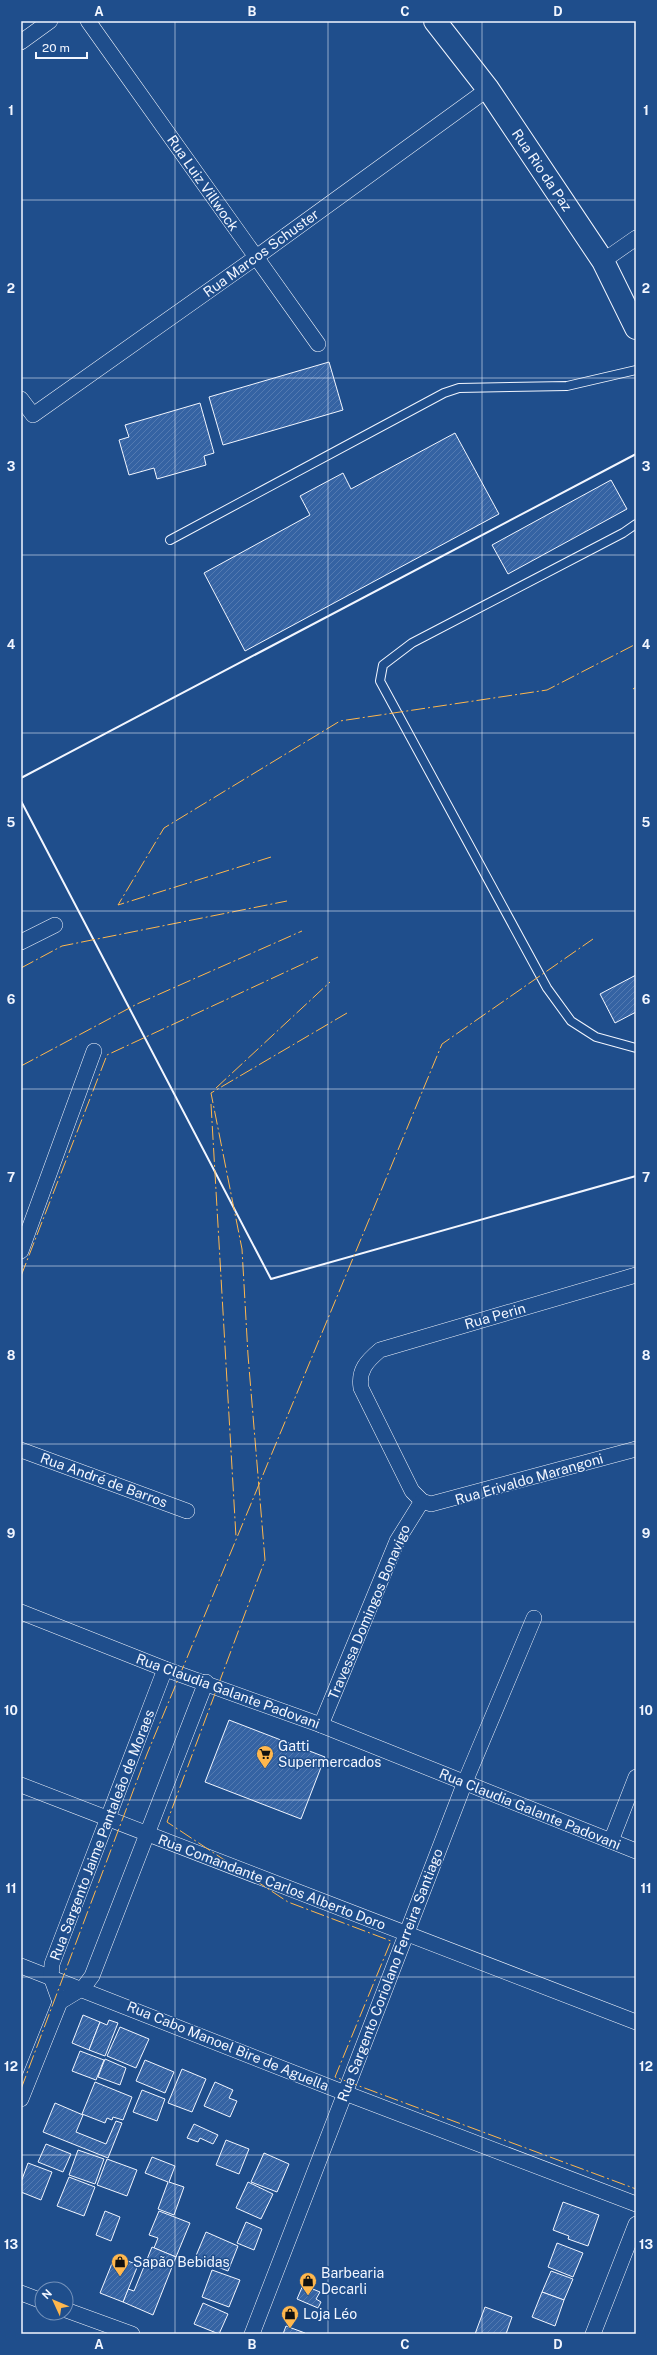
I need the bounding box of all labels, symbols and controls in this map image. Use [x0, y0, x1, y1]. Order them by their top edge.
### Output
text: A [94, 4, 104, 19]
text: B [248, 4, 257, 19]
text: C [400, 4, 410, 19]
text: D [553, 4, 563, 19]
scale bar [36, 34, 87, 60]
text: 20 m [42, 41, 70, 55]
text: 1 [8, 103, 14, 118]
text: 1 [643, 103, 649, 118]
street label: Rua Rio da Paz [509, 126, 575, 214]
street label: Rua Luiz Villwock [164, 132, 242, 234]
street label: Rua Marcos Schuster [200, 206, 322, 300]
text: 2 [7, 281, 15, 296]
text: 2 [642, 281, 650, 296]
text: 3 [7, 459, 16, 474]
text: 3 [642, 459, 651, 474]
text: 4 [7, 637, 16, 652]
text: 4 [642, 637, 651, 652]
text: 5 [7, 815, 16, 830]
text: 5 [642, 815, 651, 830]
text: 6 [7, 992, 16, 1007]
text: 6 [642, 992, 651, 1007]
text: 7 [7, 1170, 15, 1185]
text: 7 [642, 1170, 650, 1185]
street label: Rua Perin [463, 1300, 527, 1332]
text: 8 [7, 1348, 16, 1363]
text: 8 [642, 1348, 651, 1363]
street label: Rua André de Barros [38, 1450, 170, 1510]
street label: Rua Erivaldo Marangoni [453, 1450, 605, 1508]
street label: Travessa Domingos Bonavigo [325, 1522, 413, 1702]
text: 9 [7, 1526, 15, 1541]
text: 9 [642, 1526, 650, 1541]
street label: Rua Claudia Galante Padovani [134, 1650, 322, 1732]
text: 10 [4, 1703, 18, 1718]
text: 10 [639, 1703, 653, 1718]
street label: Rua Sargento Jaime Pantaleão de Moraes [47, 1707, 157, 1963]
place label: Gatti Supermercados [278, 1738, 381, 1770]
supermarket icon: Gatti Supermercados [255, 1744, 275, 1769]
street label: Rua Claudia Galante Padovani [437, 1765, 623, 1853]
street label: Rua Comandante Carlos Alberto Doro [156, 1831, 388, 1933]
street label: Rua Sargento Coriolano Ferreira Santiago [334, 1846, 446, 2104]
text: 11 [5, 1881, 17, 1896]
text: 11 [640, 1881, 652, 1896]
street label: Rua Cabo Manoel Bire de Aguella [125, 1998, 331, 2094]
text: 12 [4, 2059, 18, 2074]
text: 12 [639, 2059, 653, 2074]
text: 13 [4, 2237, 18, 2252]
text: 13 [639, 2237, 653, 2252]
shop icon: Sapão Bebidas [110, 2252, 130, 2277]
place label: Sapão Bebidas [133, 2254, 230, 2270]
place label: Barbearia Decarli [321, 2265, 384, 2297]
shop icon: Barbearia Decarli [298, 2271, 318, 2296]
north arrow [34, 2281, 74, 2321]
text: N [40, 2287, 54, 2301]
shop icon: Loja Léo [280, 2304, 300, 2329]
place label: Loja Léo [303, 2306, 357, 2322]
text: A [94, 2337, 104, 2352]
text: B [248, 2337, 257, 2352]
text: C [400, 2337, 410, 2352]
text: D [553, 2337, 563, 2352]

